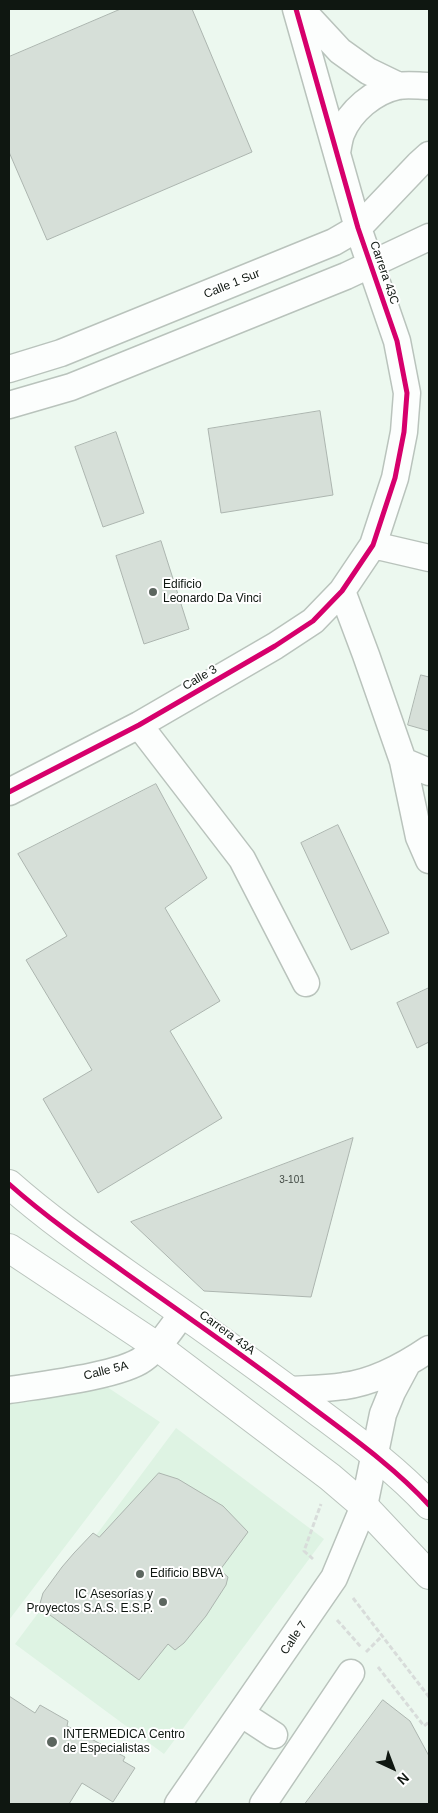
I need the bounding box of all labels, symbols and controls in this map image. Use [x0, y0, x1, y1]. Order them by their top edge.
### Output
street label: Carrera 43C [366, 239, 402, 307]
street label: Calle 1 Sur [202, 266, 262, 302]
place label: Edificio Leonardo Da Vinci [163, 578, 262, 606]
marker: Edificio Leonardo Da Vinci [147, 586, 159, 598]
street label: Calle 3 [180, 662, 220, 694]
house number: 3-101 [279, 1174, 305, 1186]
street label: Carrera 43A [196, 1308, 258, 1358]
street label: Calle 5A [82, 1359, 130, 1383]
place label: Edificio BBVA [150, 1567, 223, 1581]
marker: Edificio BBVA [134, 1568, 146, 1580]
place label: IC Asesorías y Proyectos S.A.S. E.S.P. [26, 1588, 153, 1616]
marker: IC Asesorías y Proyectos S.A.S. E.S.P. [157, 1596, 169, 1608]
street label: Calle 7 [278, 1618, 310, 1658]
place label: INTERMEDICA Centro de Especialistas [63, 1728, 185, 1756]
marker: INTERMEDICA Centro de Especialistas [45, 1735, 59, 1749]
north arrow [368, 1743, 418, 1793]
text: N [394, 1770, 412, 1788]

